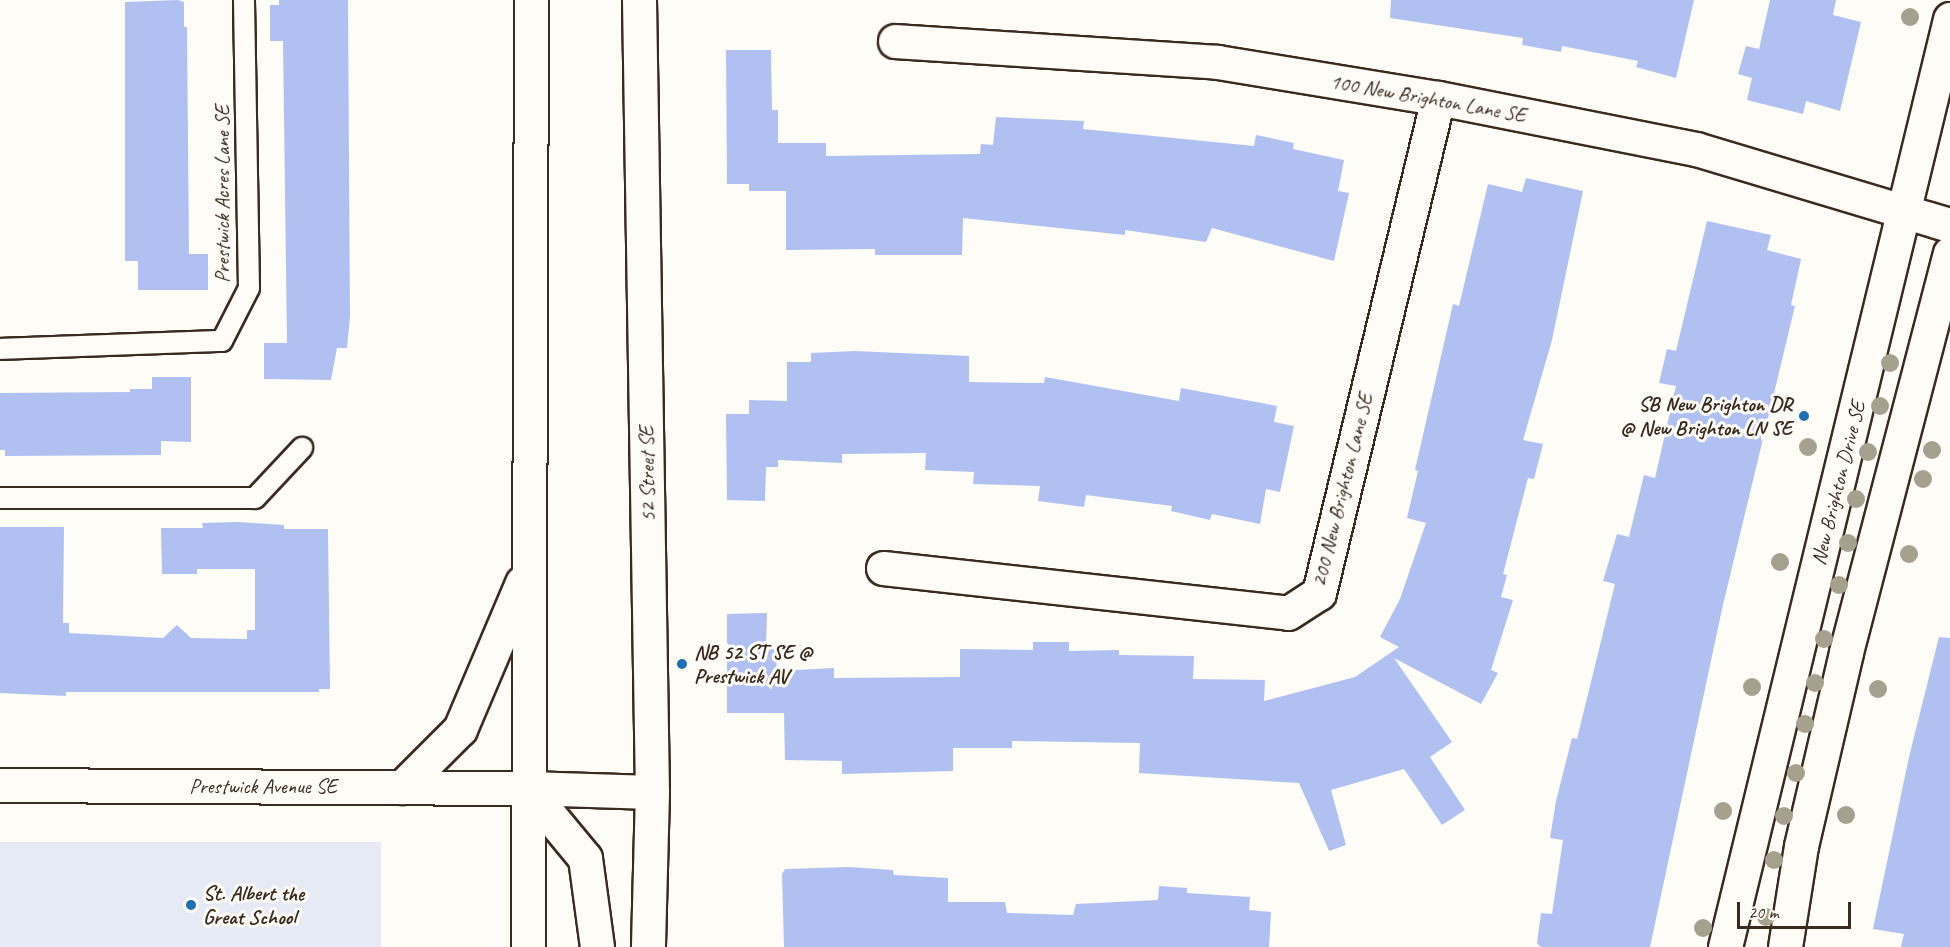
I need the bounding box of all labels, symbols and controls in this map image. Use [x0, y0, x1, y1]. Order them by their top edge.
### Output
street label: 100 New Brighton Lane SE [1328, 68, 1528, 128]
street label: Prestwick Acres Lane SE [209, 105, 235, 283]
street label: 200 New Brighton Lane SE [1306, 391, 1378, 589]
place label: SB New Brighton DR @ New Brighton LN SE [1621, 391, 1792, 441]
street label: New Brighton Drive SE [1805, 399, 1871, 567]
marker: SB New Brighton DR @ New Brighton LN SE [1797, 409, 1811, 423]
street label: 52 Street SE [634, 426, 660, 522]
place label: NB 52 ST SE @ Prestwick AV [694, 639, 812, 689]
marker: NB 52 ST SE @ Prestwick AV [675, 657, 689, 671]
street label: Prestwick Avenue SE [189, 773, 337, 799]
place label: St. Albert the Great School [203, 880, 304, 930]
scale bar [1740, 890, 1854, 928]
marker: St. Albert the Great School [184, 898, 198, 912]
text: 20 m [1748, 901, 1779, 923]

